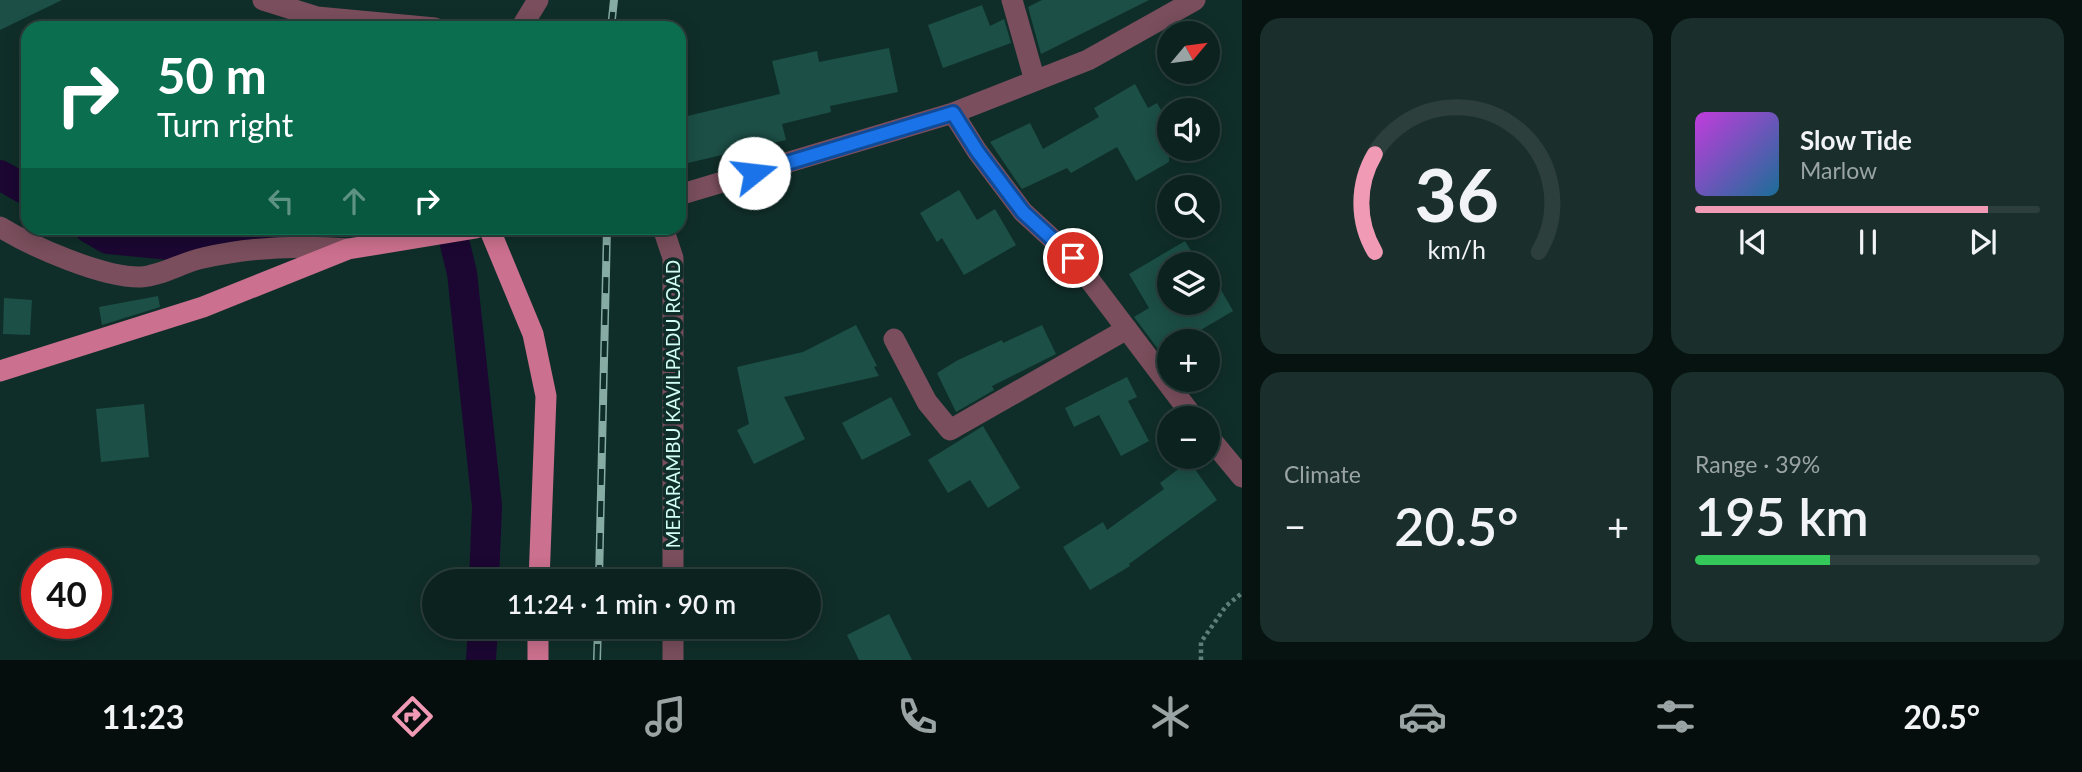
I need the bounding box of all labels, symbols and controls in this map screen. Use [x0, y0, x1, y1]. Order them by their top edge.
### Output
north arrow [1157, 21, 1220, 84]
map controls [1157, 21, 1220, 469]
text: 50 m [157, 46, 267, 104]
icon: right [42, 49, 133, 140]
button: sound [1157, 98, 1220, 161]
text: Turn right [157, 105, 293, 144]
text: Slow Tide [1800, 124, 1912, 156]
position arrow [717, 136, 791, 210]
text: 36 [1414, 151, 1499, 239]
text: Marlow [1800, 156, 1877, 184]
button: search [1157, 175, 1220, 238]
icon: left [262, 182, 300, 220]
icon: ahead [335, 182, 373, 220]
icon: right [408, 182, 446, 220]
icon: previous [1734, 223, 1772, 261]
icon: pause [1849, 223, 1887, 261]
icon: next [1964, 223, 2002, 261]
pin [1043, 228, 1103, 288]
text: km/h [1427, 234, 1486, 264]
icon: arrive [1054, 239, 1092, 277]
button: layers [1157, 252, 1220, 315]
street label: MEPARAMBU KAVILPADU ROAD [661, 260, 684, 548]
button: + [1157, 329, 1220, 392]
button: − [1157, 406, 1220, 469]
text: Range · 39% [1695, 450, 1820, 478]
text: Climate [1284, 460, 1361, 488]
text: 195 km [1695, 485, 1869, 547]
text: 20.5° [1394, 495, 1519, 557]
text: − [1284, 503, 1306, 549]
text: + [1607, 503, 1629, 549]
speed limit sign: 40 [21, 548, 112, 639]
text: 11:24 · 1 min · 90 m [507, 588, 736, 620]
icon: directions [388, 692, 437, 741]
icon: music [641, 692, 690, 741]
icon: phone [893, 692, 942, 741]
icon: climate [1146, 692, 1195, 741]
icon: car [1398, 692, 1447, 741]
icon: filters [1651, 692, 1700, 741]
text: 11:23 [102, 697, 184, 736]
text: 20.5° [1904, 697, 1980, 736]

